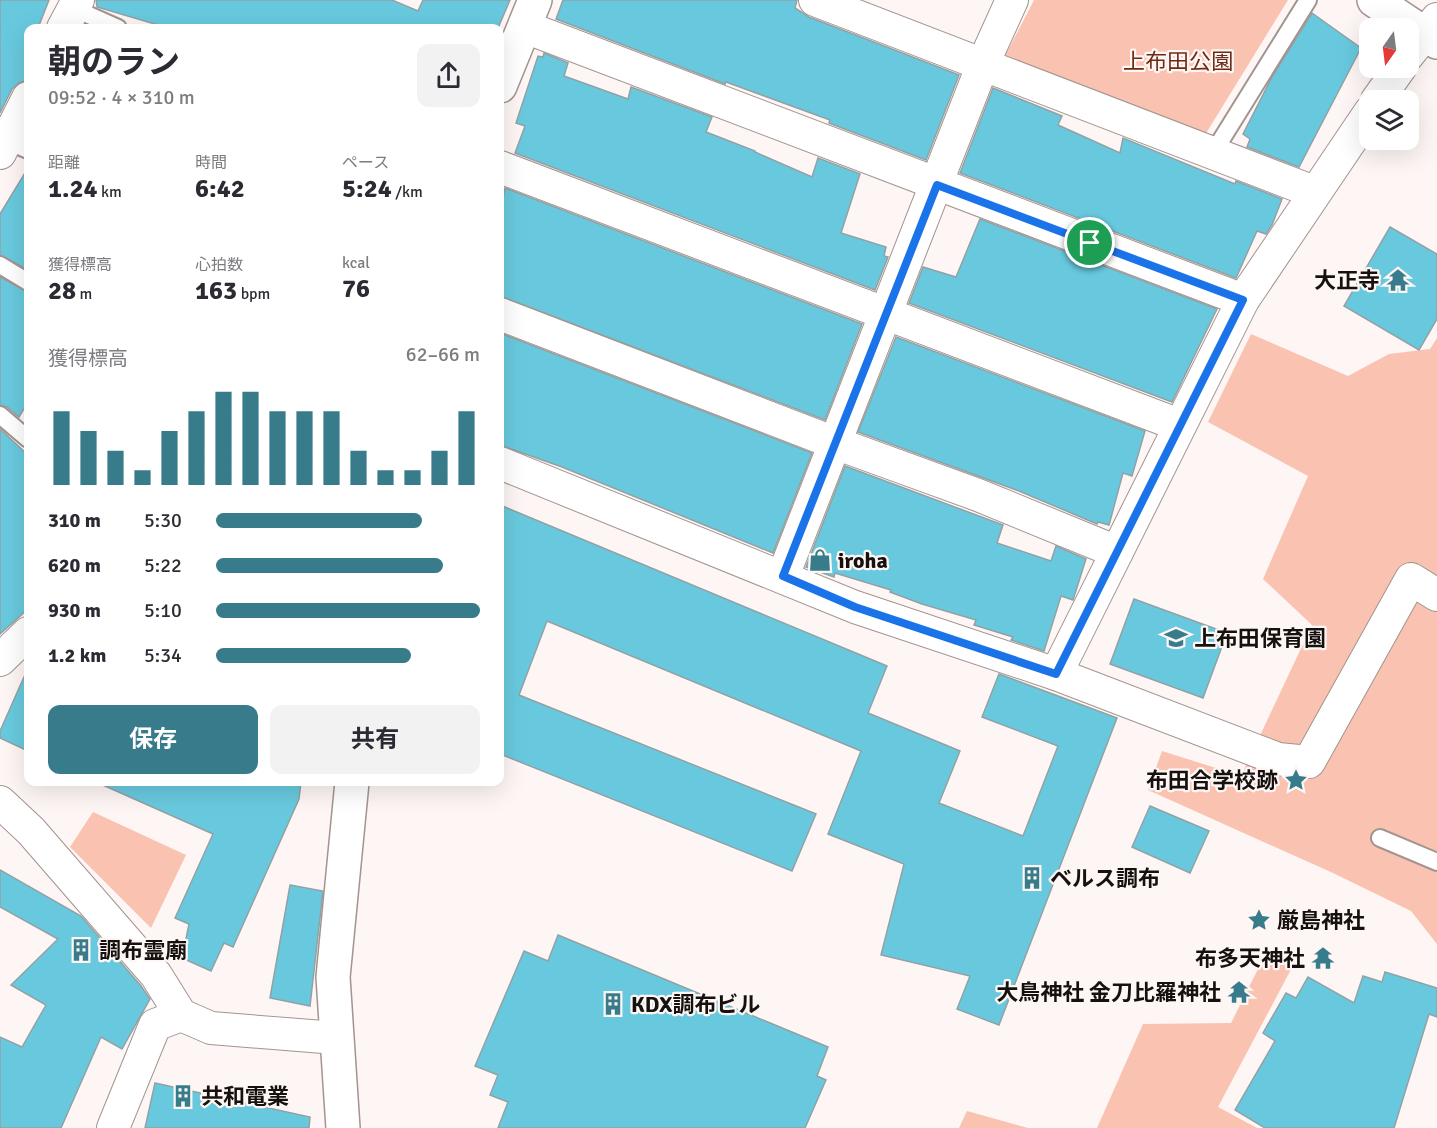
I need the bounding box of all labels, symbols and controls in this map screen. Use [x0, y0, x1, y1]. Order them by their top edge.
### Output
north arrow [1359, 18, 1419, 78]
map controls [1359, 18, 1419, 150]
text: 朝のラン [48, 42, 180, 83]
button: share [417, 44, 480, 107]
park label: 上布田公園 [1123, 48, 1233, 75]
text: 09:52 · 4 × 310 m [48, 85, 195, 110]
button: layers [1359, 90, 1419, 150]
text: 距離 [48, 153, 80, 173]
text: 時間 [195, 153, 227, 173]
text: ペース [342, 153, 389, 173]
text: 1.24 [48, 173, 98, 205]
text: 6:42 [195, 173, 245, 205]
text: 5:24 [342, 173, 392, 205]
text: km [98, 182, 122, 202]
text: /km [392, 182, 423, 202]
pin [1064, 217, 1115, 268]
icon: arrive [1073, 226, 1106, 259]
text: kcal [342, 253, 370, 273]
text: 獲得標高 [48, 255, 112, 275]
text: 心拍数 [195, 255, 243, 275]
place label: 大正寺 [1314, 267, 1380, 294]
temple icon: 大正寺 [1385, 267, 1411, 293]
text: 76 [342, 273, 370, 305]
text: 28 [48, 275, 76, 307]
text: 163 [195, 275, 237, 307]
text: m [76, 284, 92, 304]
text: bpm [237, 284, 270, 304]
text: 62–66 m [406, 342, 480, 367]
text: 獲得標高 [48, 346, 128, 371]
text: 310 m [48, 508, 101, 533]
text: 5:30 [144, 508, 182, 533]
shop icon: iroha [807, 547, 833, 573]
place label: iroha [838, 547, 888, 574]
text: 620 m [48, 553, 101, 578]
text: 5:22 [144, 553, 182, 578]
text: 930 m [48, 598, 101, 623]
text: 5:10 [144, 598, 182, 623]
school or university icon: 上布田保育園 [1163, 625, 1189, 651]
place label: 上布田保育園 [1194, 625, 1326, 652]
text: 1.2 km [48, 643, 106, 668]
text: 5:34 [144, 643, 182, 668]
button: 保存 [48, 705, 258, 774]
button: 共有 [270, 705, 480, 774]
place label: 布田合学校跡 [1146, 767, 1278, 794]
place icon: 布田合学校跡 [1283, 767, 1309, 793]
building icon: ベルス調布 [1019, 865, 1045, 891]
place label: ベルス調布 [1050, 865, 1160, 892]
place icon: 厳島神社 [1246, 907, 1272, 933]
place label: 厳島神社 [1277, 907, 1365, 934]
building icon: 調布霊廟 [68, 937, 94, 963]
place label: 調布霊廟 [99, 937, 187, 964]
place label: 布多天神社 [1195, 945, 1305, 972]
temple icon: 布多天神社 [1310, 945, 1336, 971]
place label: 大鳥神社 金刀比羅神社 [996, 979, 1221, 1006]
temple icon: 大鳥神社 金刀比羅神社 [1226, 979, 1252, 1005]
building icon: KDX調布ビル [600, 991, 626, 1017]
place label: KDX調布ビル [631, 991, 761, 1018]
building icon: 共和電業 [170, 1083, 196, 1109]
place label: 共和電業 [201, 1083, 289, 1110]

